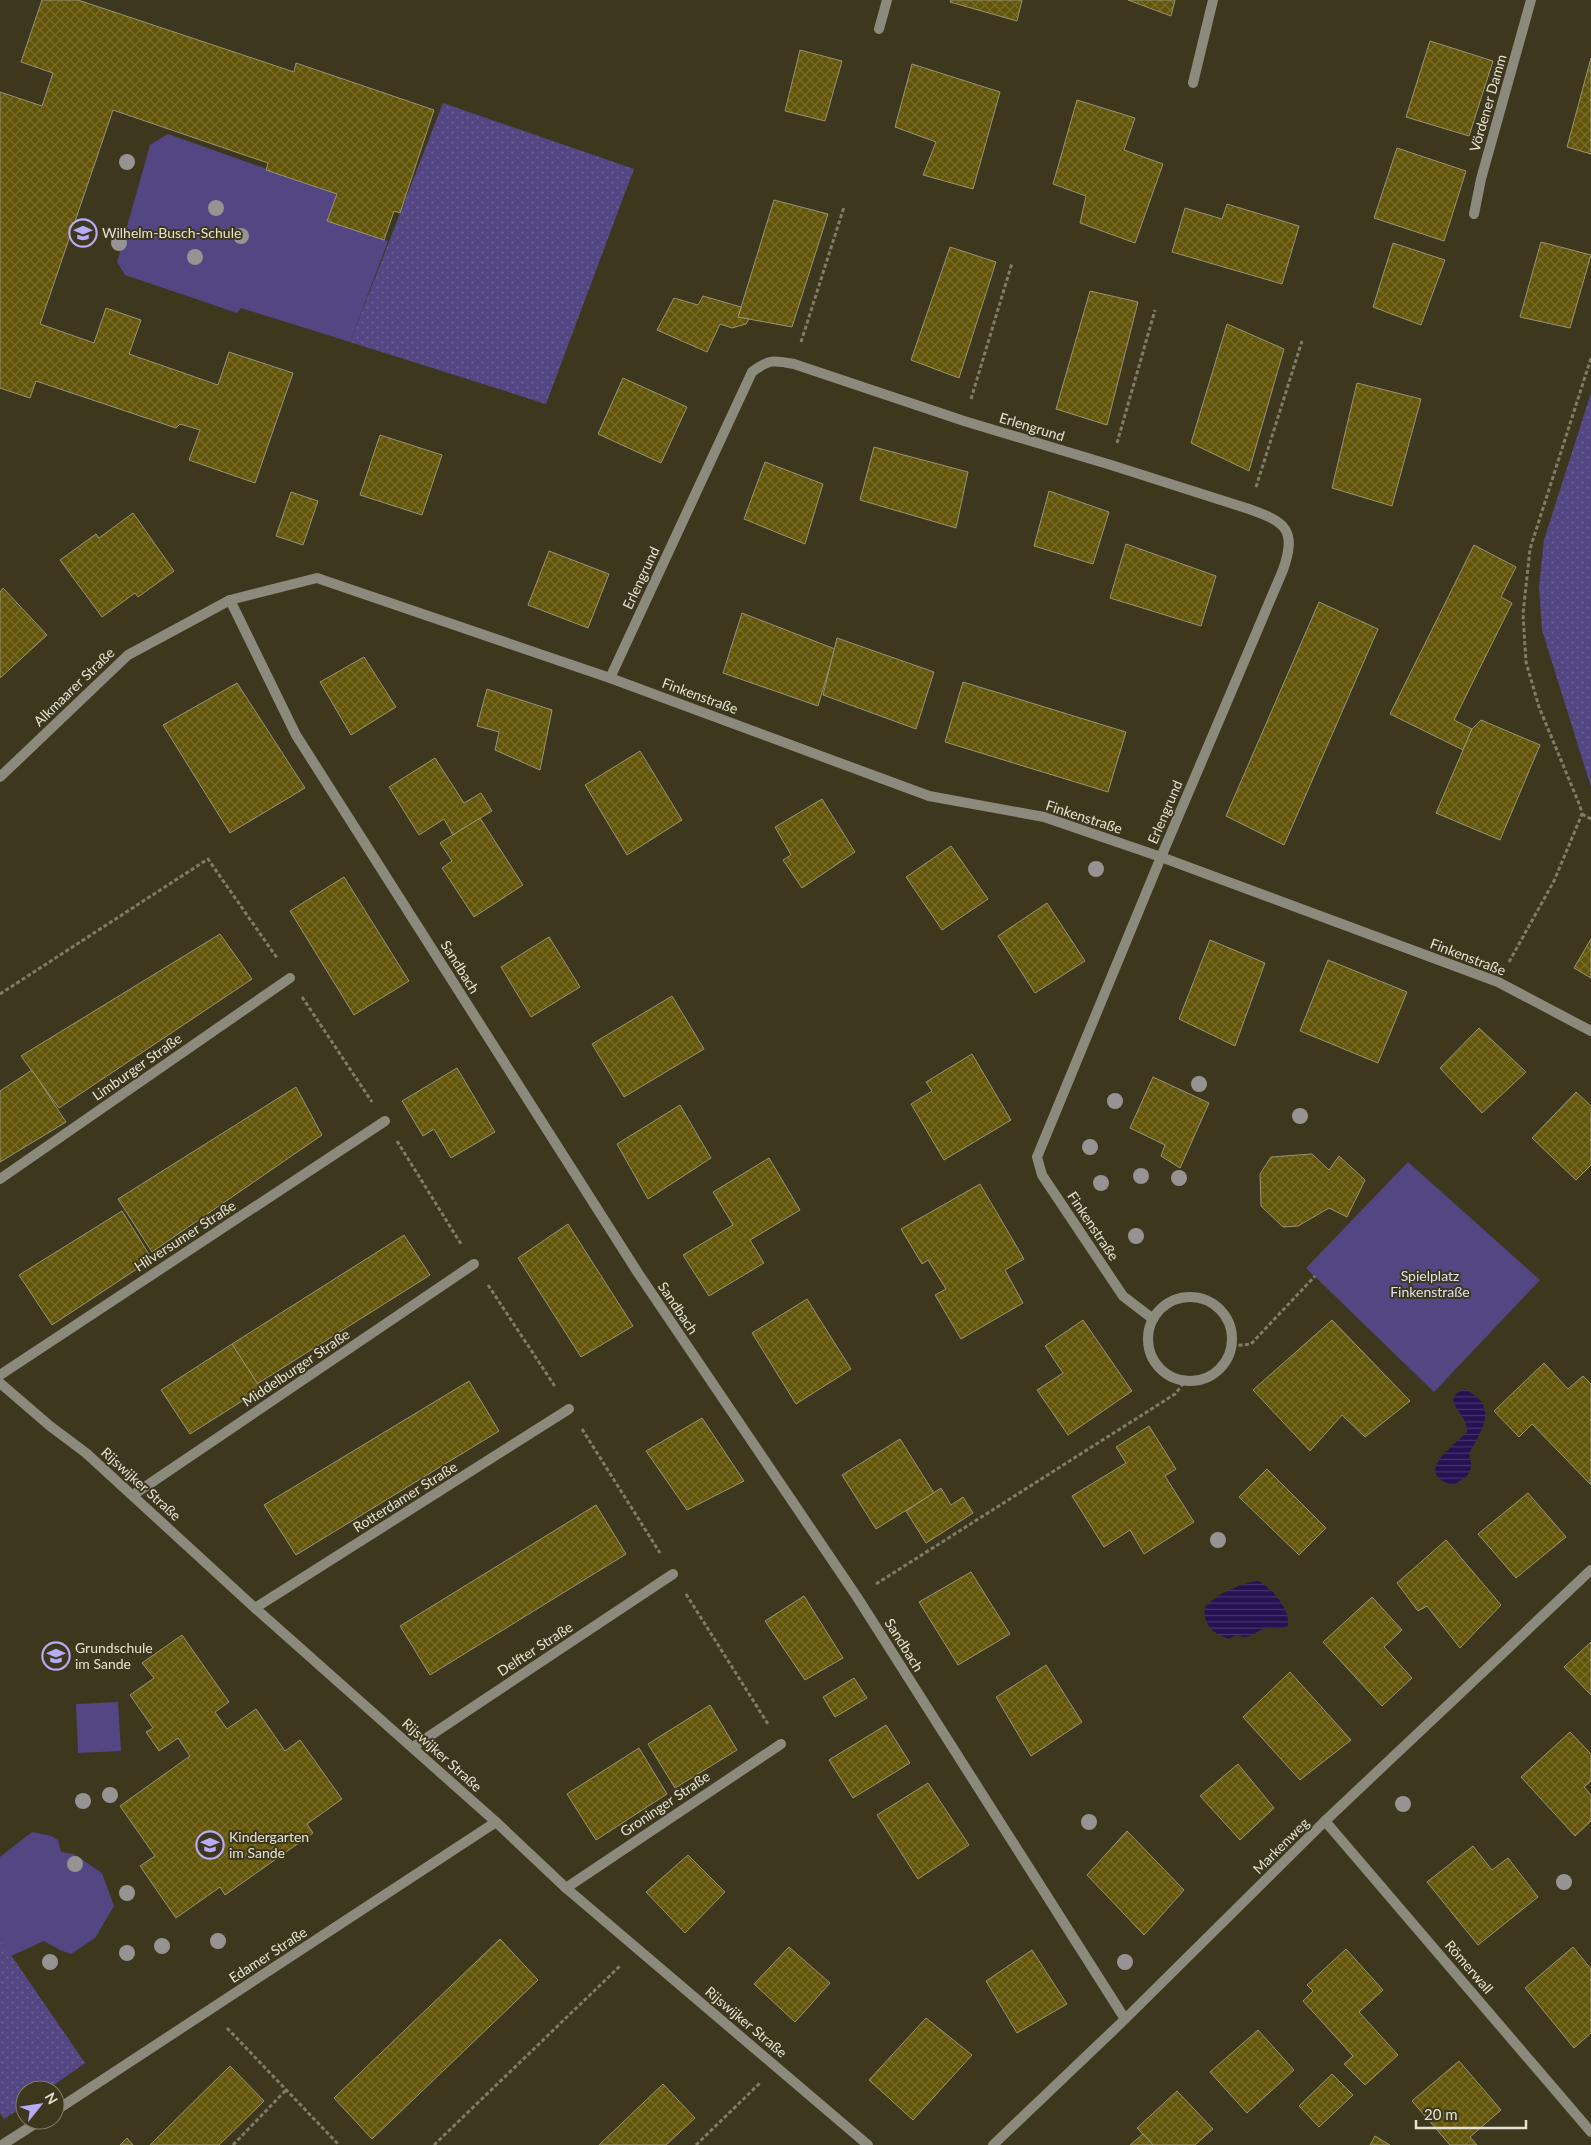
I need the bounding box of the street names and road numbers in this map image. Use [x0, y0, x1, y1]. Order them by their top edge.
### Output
street label: Vördener Damm [1466, 52, 1510, 153]
street label: Erlengrund [997, 409, 1067, 444]
street label: Erlengrund [619, 544, 662, 612]
street label: Alkmaarer Straße [30, 644, 118, 729]
street label: Finkenstraße [660, 674, 740, 717]
street label: Erlengrund [1144, 777, 1186, 846]
street label: Finkenstraße [1044, 796, 1125, 837]
street label: Finkenstraße [1428, 934, 1508, 979]
street label: Sandbach [437, 937, 483, 996]
street label: Limburger Straße [89, 1029, 185, 1104]
street label: Finkenstraße [1064, 1188, 1123, 1263]
street label: Hilversumer Straße [131, 1196, 239, 1275]
street label: Sandbach [655, 1278, 702, 1337]
street label: Middelburger Straße [239, 1325, 353, 1410]
street label: Rijswijker Straße [98, 1443, 185, 1524]
street label: Rotterdamer Straße [349, 1458, 460, 1536]
street label: Sandbach [881, 1615, 927, 1674]
street label: Delfter Straße [494, 1618, 576, 1679]
street label: Rijswijker Straße [399, 1714, 486, 1795]
street label: Groninger Straße [617, 1767, 713, 1840]
street label: Markenweg [1249, 1814, 1312, 1877]
street label: Edamer Straße [226, 1923, 310, 1986]
street label: Römerwall [1442, 1937, 1497, 1997]
street label: Rijswijker Straße [702, 1983, 791, 2061]

